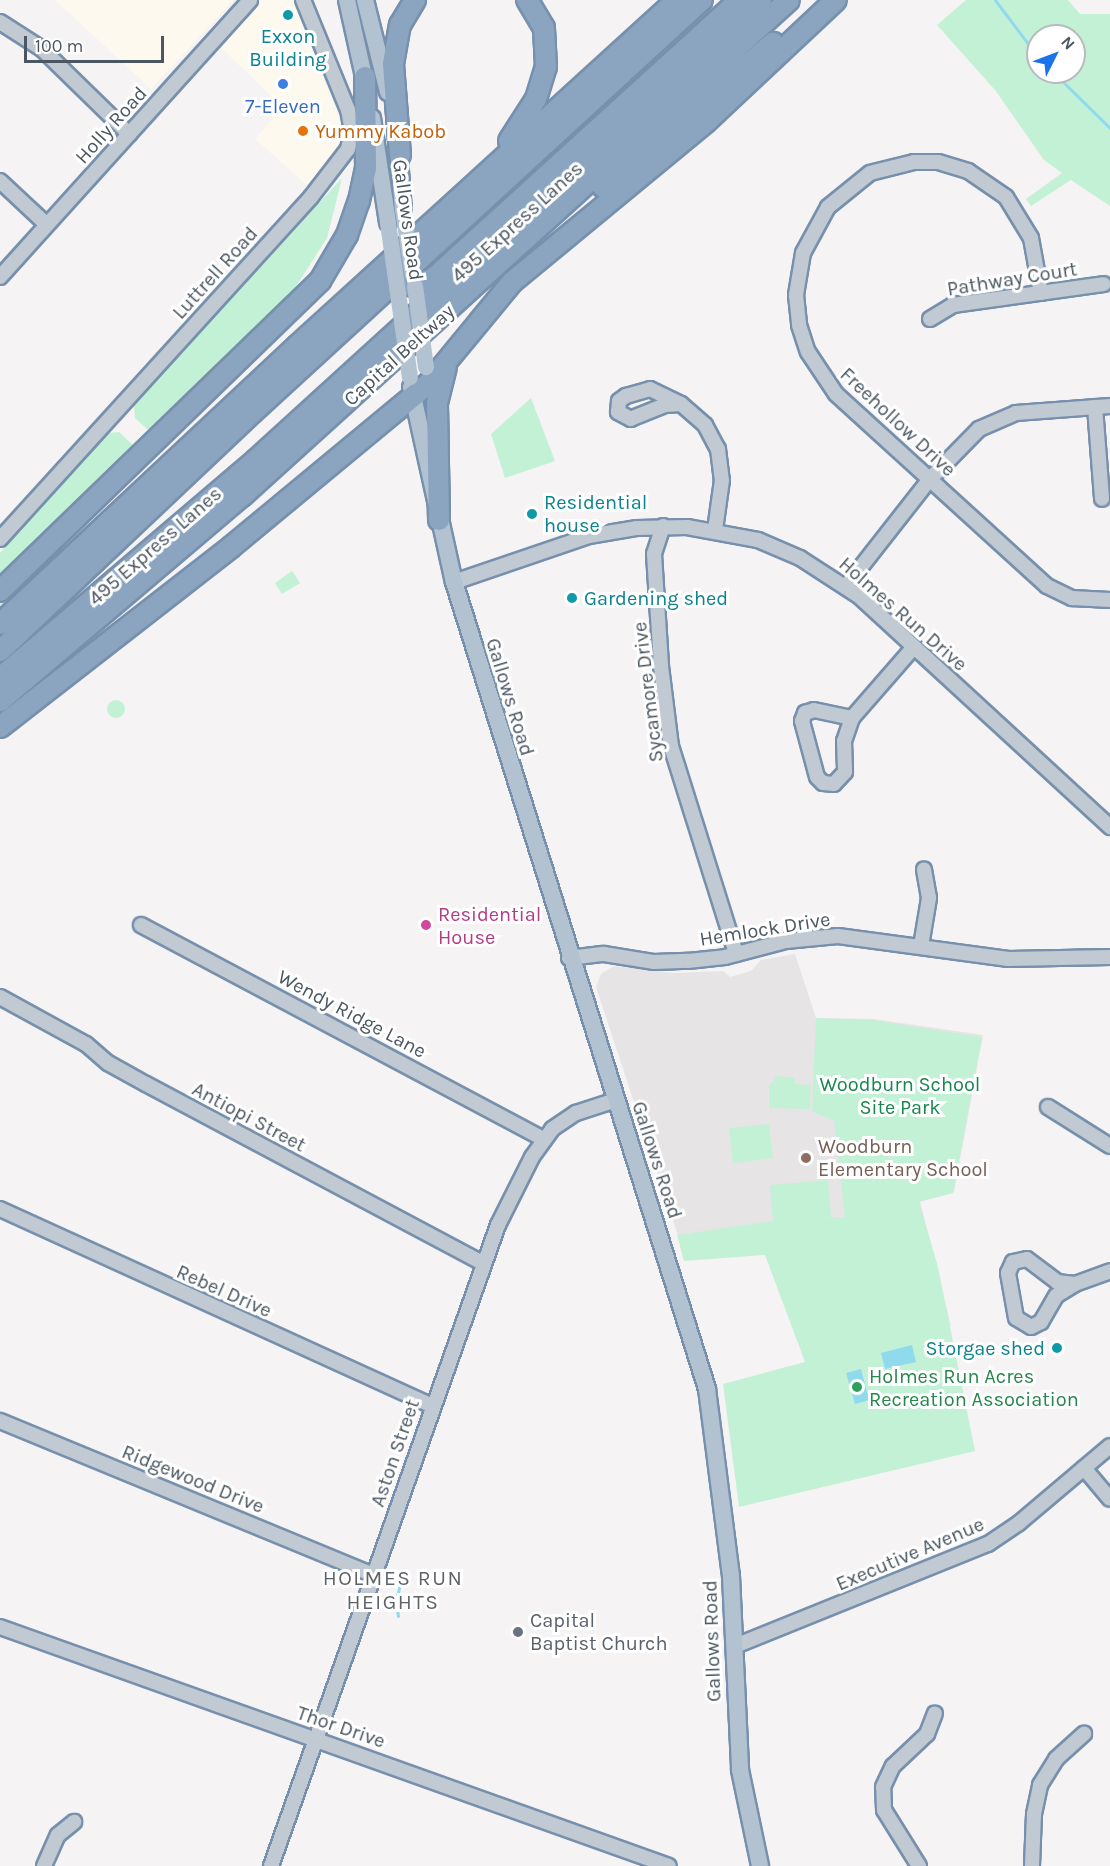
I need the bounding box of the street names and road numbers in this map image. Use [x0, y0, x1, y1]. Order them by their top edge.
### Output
street label: Holly Road [70, 81, 152, 169]
street label: 495 Express Lanes [446, 157, 588, 287]
street label: Gallows Road [388, 158, 428, 282]
street label: Luttrell Road [167, 222, 263, 324]
street label: Pathway Court [945, 257, 1079, 301]
street label: Capital Beltway [339, 299, 459, 411]
street label: Freehollow Drive [835, 362, 961, 482]
street label: 495 Express Lanes [84, 482, 226, 610]
street label: Holmes Run Drive [834, 552, 972, 676]
street label: Sycamore Drive [627, 620, 669, 764]
street label: Gallows Road [481, 635, 539, 759]
street label: Hemlock Drive [698, 907, 832, 951]
street label: Wendy Ridge Lane [274, 965, 430, 1063]
street label: Antiopi Street [188, 1077, 310, 1157]
street label: Gallows Road [627, 1098, 687, 1222]
street label: Rebel Drive [173, 1259, 275, 1323]
street label: Aston Street [365, 1396, 425, 1510]
street label: Ridgewood Drive [118, 1440, 268, 1518]
street label: Executive Avenue [832, 1512, 988, 1596]
street label: Gallows Road [698, 1580, 726, 1702]
street label: Thor Drive [294, 1701, 388, 1753]

